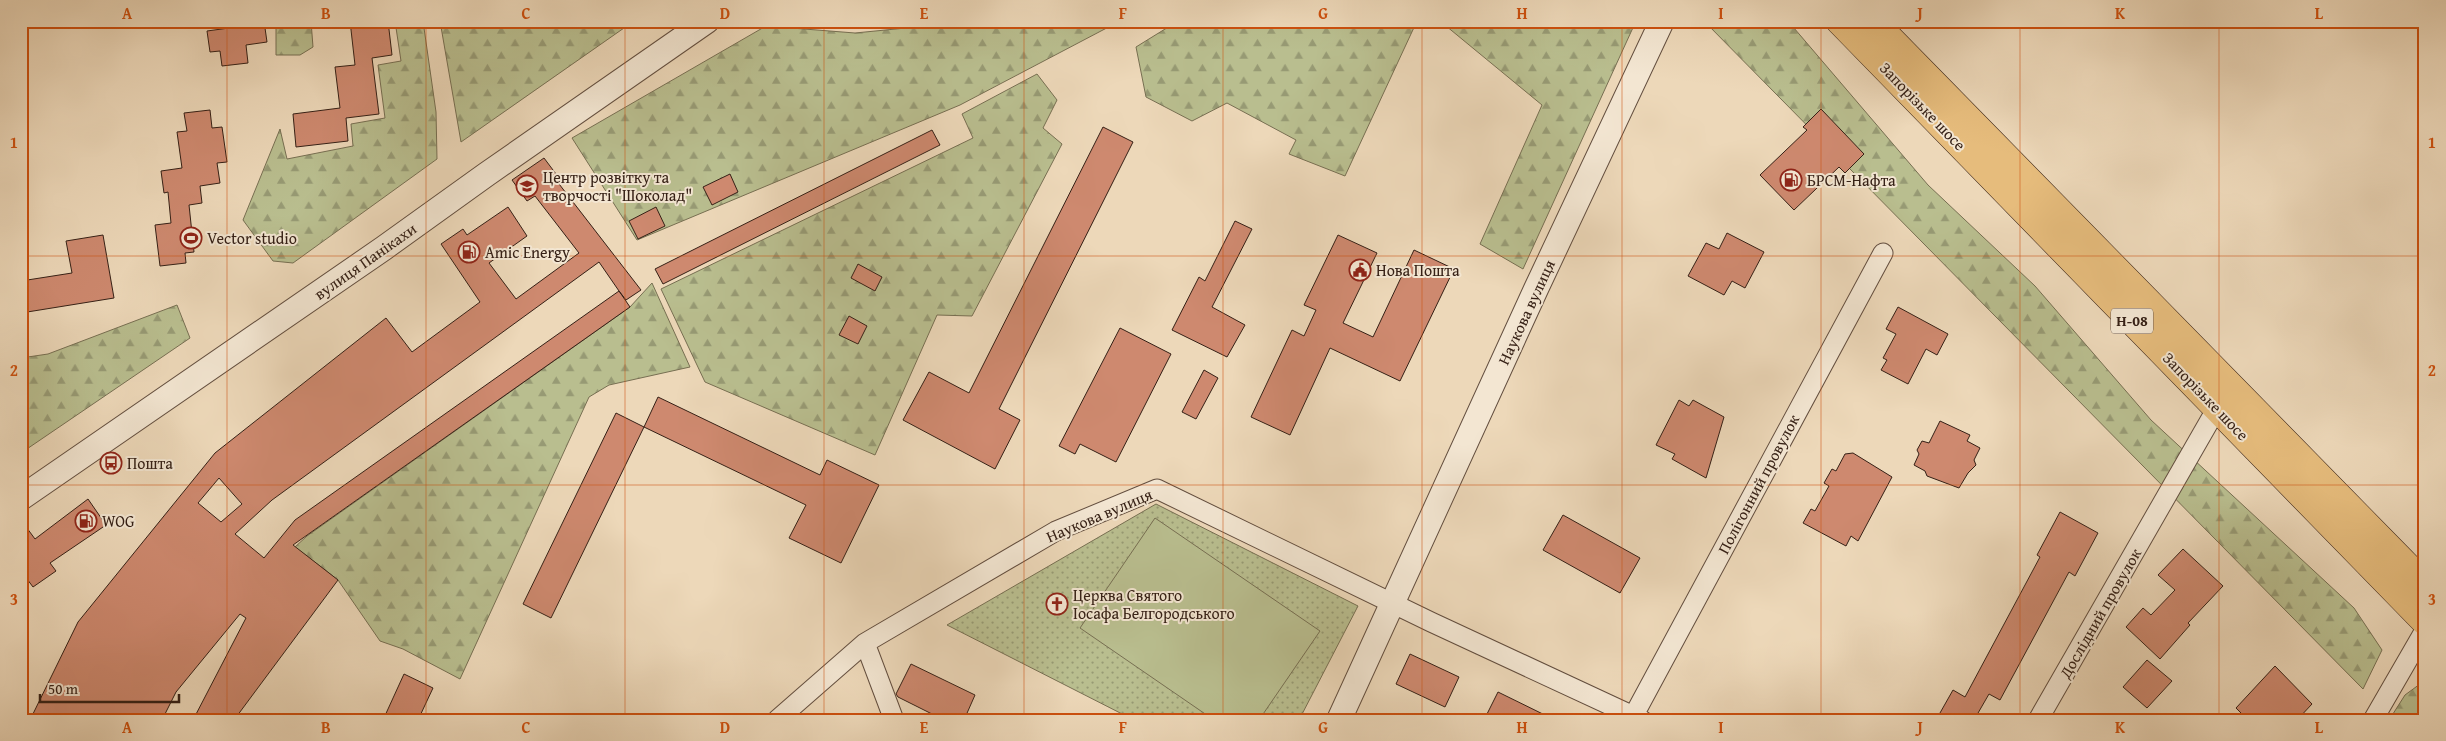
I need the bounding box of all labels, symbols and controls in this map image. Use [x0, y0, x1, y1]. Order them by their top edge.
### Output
text: A [122, 1, 133, 25]
text: B [321, 1, 331, 25]
text: C [521, 1, 531, 25]
text: D [720, 1, 730, 25]
text: E [920, 1, 929, 25]
text: F [1119, 1, 1127, 25]
text: G [1318, 1, 1328, 25]
text: H [1516, 1, 1528, 25]
text: I [1718, 1, 1724, 25]
text: J [1914, 1, 1923, 25]
text: K [2115, 1, 2126, 25]
text: L [2315, 1, 2324, 25]
street label: Запорізьке шосе [1874, 56, 1972, 156]
text: 1 [10, 130, 18, 154]
text: 1 [2428, 130, 2436, 154]
place label: Центр розвітку та творчості "Шоколад" [543, 165, 692, 207]
fuel station icon: БРСМ-Нафта [1779, 168, 1803, 192]
place label: БРСМ-Нафта [1807, 168, 1896, 192]
school or university icon: Центр розвітку та творчості "Шоколад" [515, 174, 539, 198]
street label: вулиця Панікахи [309, 216, 422, 305]
sports icon: Vector studio [179, 226, 203, 250]
place label: Vector studio [207, 226, 297, 250]
fuel station icon: Amic Energy [457, 240, 481, 264]
place label: Amic Energy [485, 240, 570, 264]
street label: Наукова вулиця [1491, 256, 1561, 368]
public building icon: Нова Пошта [1348, 258, 1372, 282]
place label: Нова Пошта [1376, 258, 1460, 282]
road number: Н-08 [2111, 308, 2153, 334]
street label: Запорізьке шосе [2157, 346, 2255, 446]
text: 2 [10, 358, 18, 382]
text: 2 [2428, 358, 2436, 382]
street label: Полігонний провулок [1711, 409, 1805, 558]
bus stop icon: Пошта [99, 451, 123, 475]
place label: Пошта [127, 451, 173, 475]
street label: Наукова вулиця [1042, 482, 1156, 548]
fuel station icon: WOG [74, 509, 98, 533]
place label: WOG [102, 509, 135, 533]
street label: Дослідний провулок [2052, 543, 2147, 683]
place label: Церква Святого Іосафа Белгородського [1073, 583, 1235, 625]
text: 3 [10, 587, 18, 611]
text: 3 [2428, 587, 2436, 611]
church icon: Церква Святого Іосафа Белгородського [1045, 592, 1069, 616]
scale bar [40, 671, 179, 703]
text: 50 m [48, 678, 79, 699]
text: A [122, 715, 133, 739]
text: B [321, 715, 331, 739]
text: C [521, 715, 531, 739]
text: D [720, 715, 730, 739]
text: E [920, 715, 929, 739]
text: F [1119, 715, 1127, 739]
text: G [1318, 715, 1328, 739]
text: H [1516, 715, 1528, 739]
text: I [1718, 715, 1724, 739]
text: J [1914, 715, 1923, 739]
text: K [2115, 715, 2126, 739]
text: L [2315, 715, 2324, 739]

